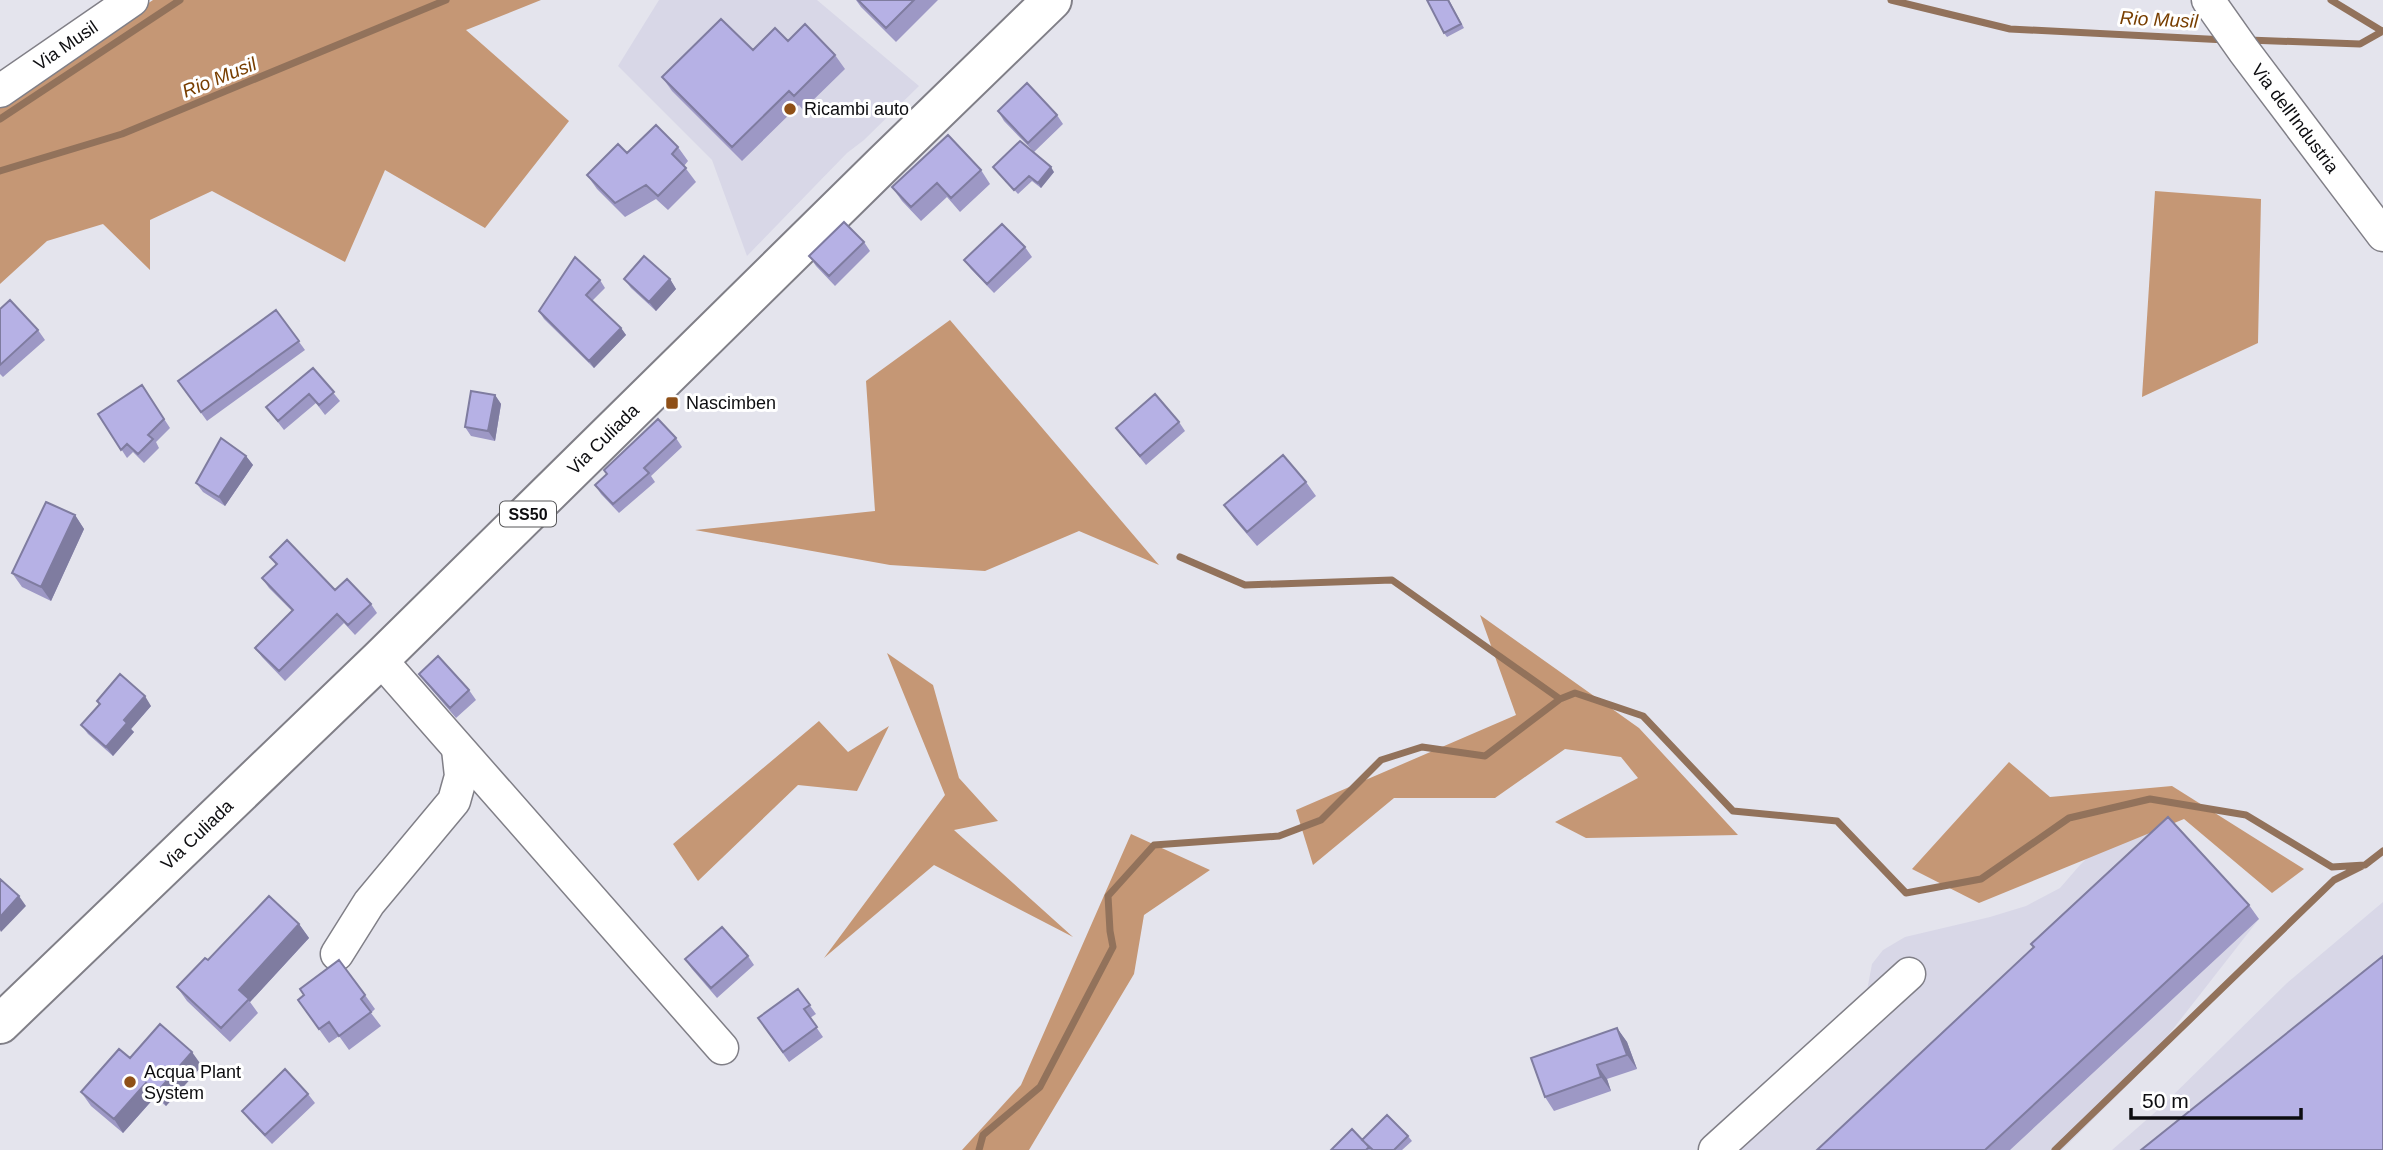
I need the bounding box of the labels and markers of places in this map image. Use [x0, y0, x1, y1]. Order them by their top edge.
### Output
place label: Ricambi auto [804, 99, 909, 119]
marker: Ricambi auto [782, 101, 798, 117]
place label: Nascimben [686, 393, 776, 413]
marker: Nascimben [664, 395, 680, 411]
place label: Acqua Plant System [144, 1062, 241, 1103]
marker: Acqua Plant System [122, 1074, 138, 1090]

